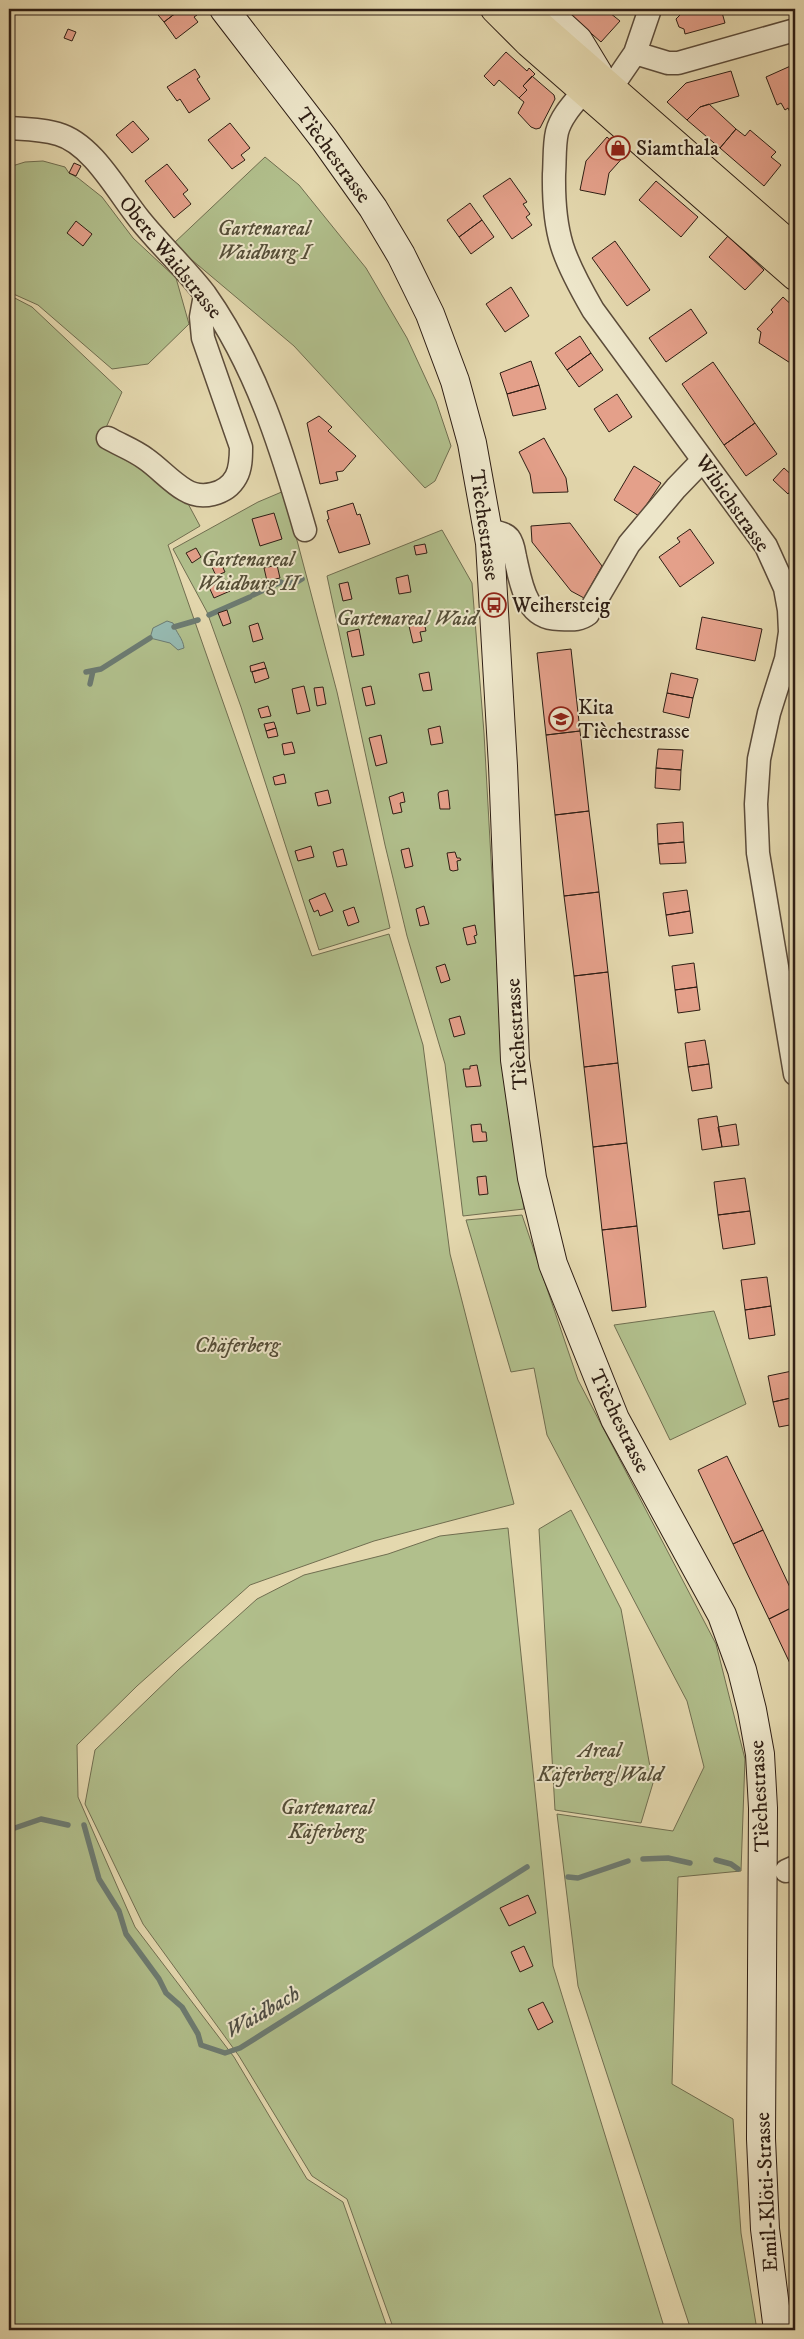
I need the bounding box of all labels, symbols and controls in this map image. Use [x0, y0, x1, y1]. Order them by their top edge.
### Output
street label: Tièchestrasse [290, 103, 377, 209]
shop icon: Siamthala [605, 135, 631, 161]
place label: Siamthala [636, 136, 719, 162]
street label: Obere Waidstrasse [113, 191, 228, 324]
park label: Gartenareal Waidburg I [217, 216, 314, 266]
street label: Wibichstrasse [689, 449, 775, 558]
street label: Tièchestrasse [463, 468, 505, 583]
park label: Gartenareal Waidburg II [198, 547, 303, 597]
bus stop icon: Weihersteig [481, 592, 507, 618]
place label: Weihersteig [511, 593, 611, 619]
park label: Gartenareal Waid [337, 606, 480, 632]
place label: Kita Tièchestrasse [578, 695, 690, 745]
school or university icon: Kita Tièchestrasse [548, 706, 574, 732]
street label: Tièchestrasse [500, 977, 534, 1091]
park label: Chäferberg [194, 1333, 281, 1359]
street label: Tièchestrasse [583, 1365, 655, 1478]
park label: Areal Käferberg/Wald [536, 1738, 666, 1788]
street label: Tièchestrasse [744, 1739, 776, 1852]
park label: Gartenareal Käferberg [280, 1795, 376, 1845]
water label: Waidbach [221, 1980, 305, 2044]
street label: Emil-Klöti-Strasse [750, 2111, 784, 2272]

